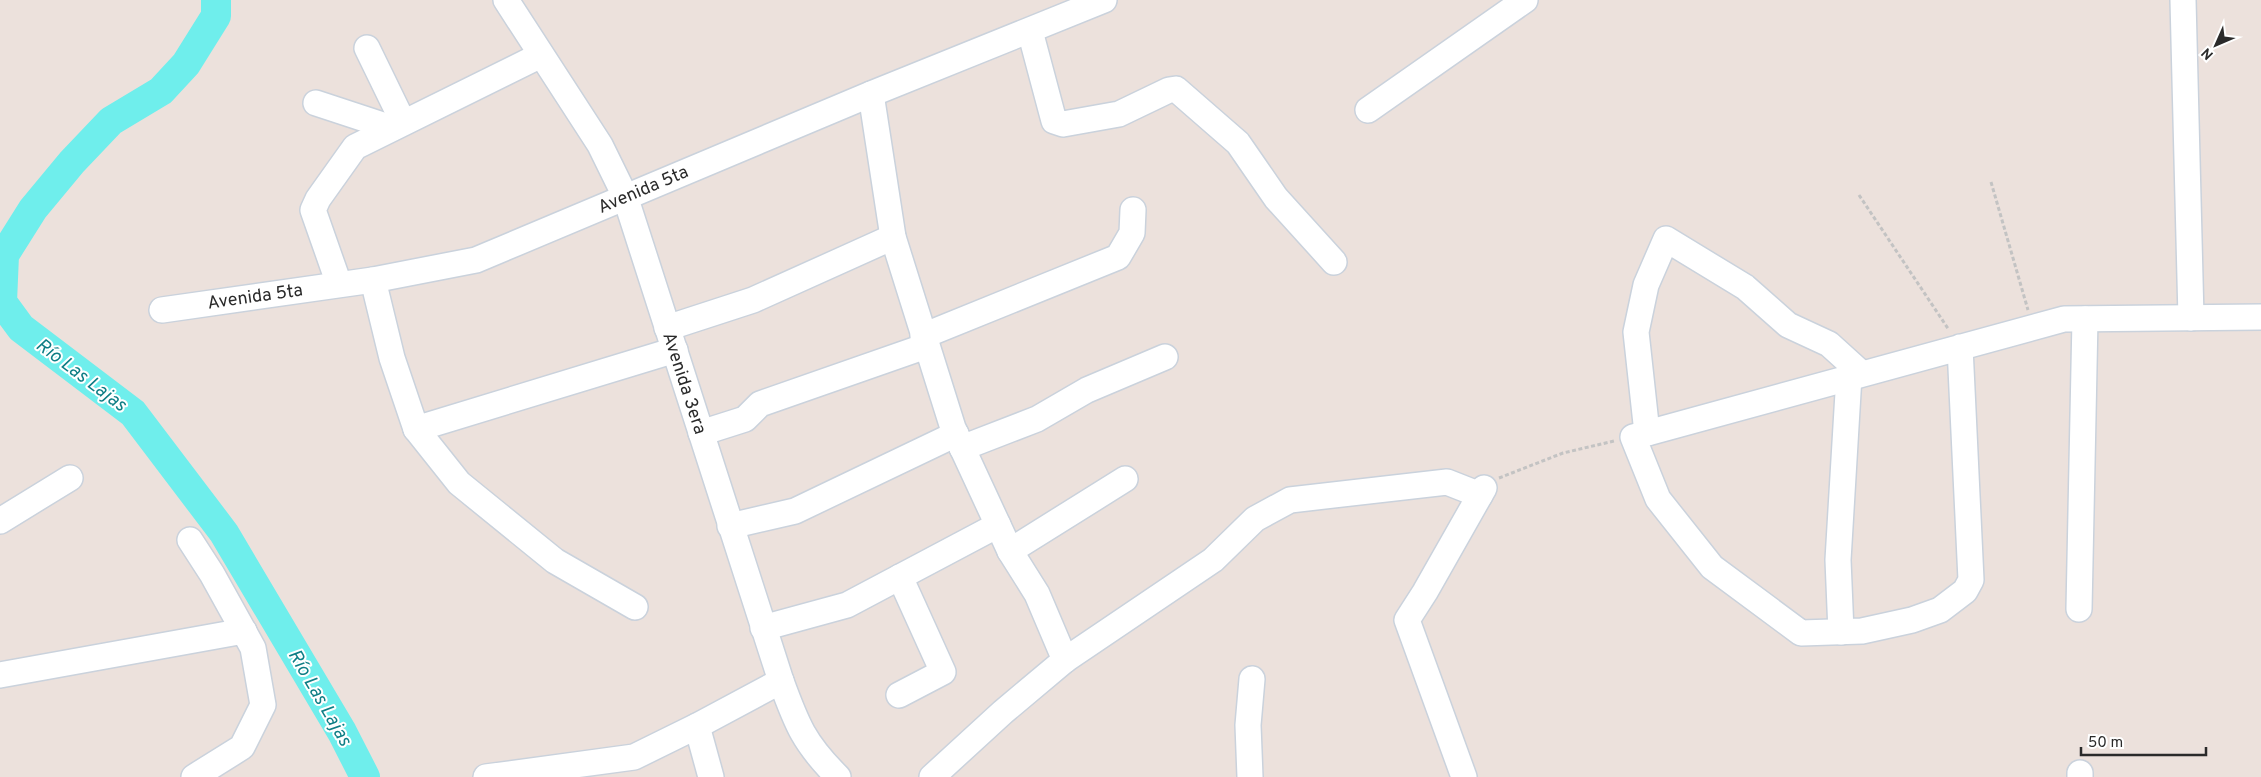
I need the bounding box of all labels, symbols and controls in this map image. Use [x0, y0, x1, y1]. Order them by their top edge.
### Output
north arrow [2191, 20, 2241, 70]
text: N [2198, 44, 2217, 63]
street label: Avenida 5ta [595, 161, 692, 220]
street label: Avenida 5ta [206, 279, 304, 316]
street label: Avenida 3era [656, 330, 711, 437]
water label: Río Las Lajas [31, 334, 131, 418]
water label: Río Las Lajas [282, 645, 357, 751]
scale bar [2081, 724, 2206, 756]
text: 50 m [2088, 734, 2123, 753]

